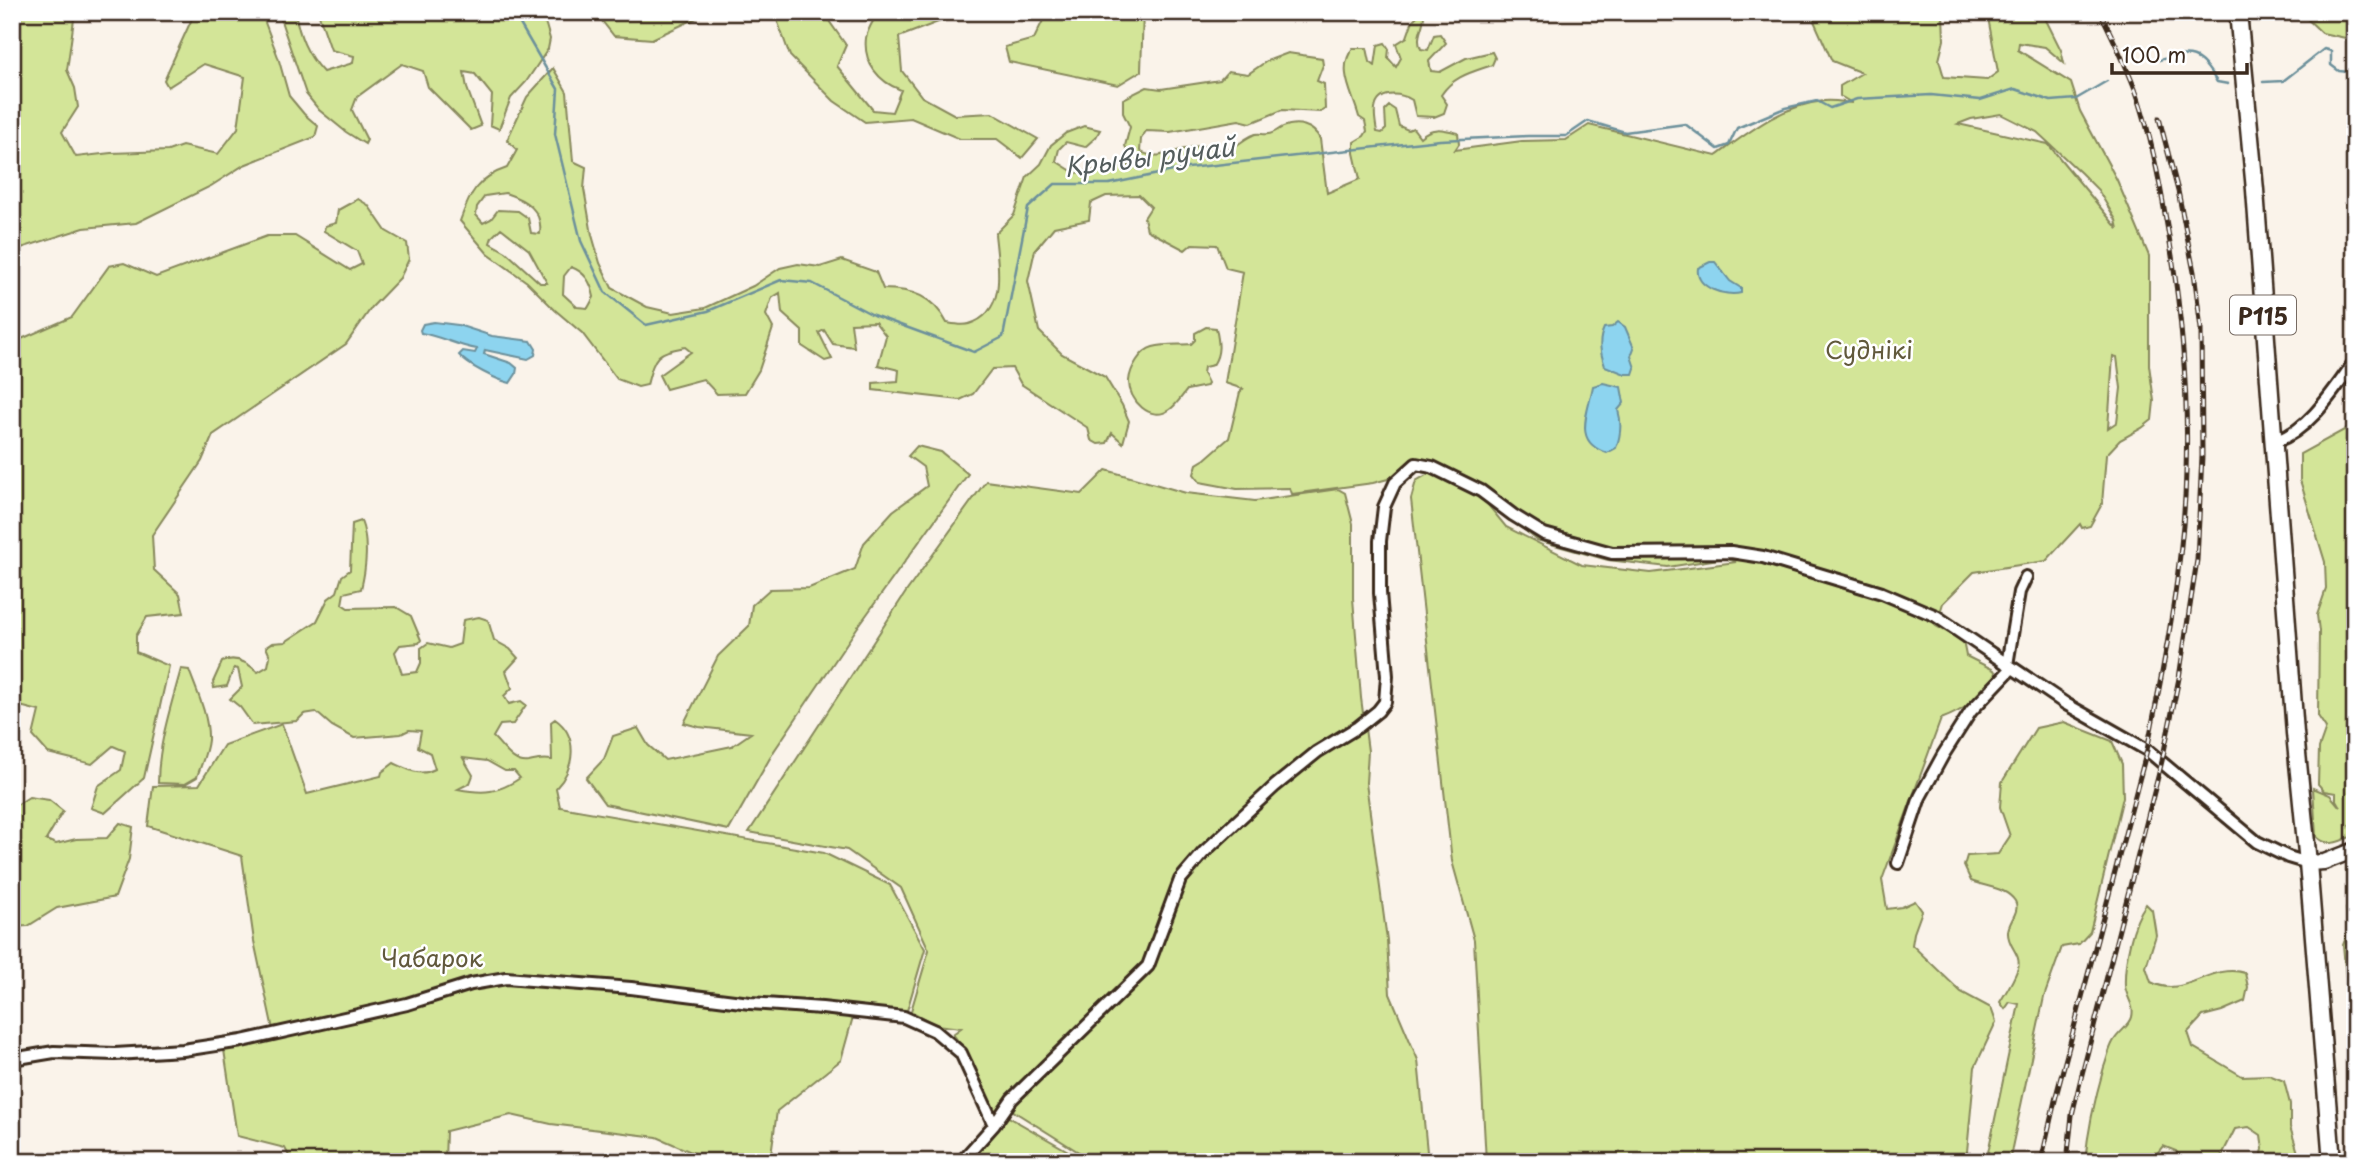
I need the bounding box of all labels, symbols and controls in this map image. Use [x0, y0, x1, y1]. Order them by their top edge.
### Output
scale bar [2112, 32, 2246, 76]
text: 100 m [2122, 38, 2186, 70]
water label: Крывы ручай [1061, 126, 1240, 186]
road number: Р115 [2230, 296, 2296, 334]
park label: Суднікі [1825, 331, 1913, 367]
park label: Чабарок [381, 939, 484, 975]

